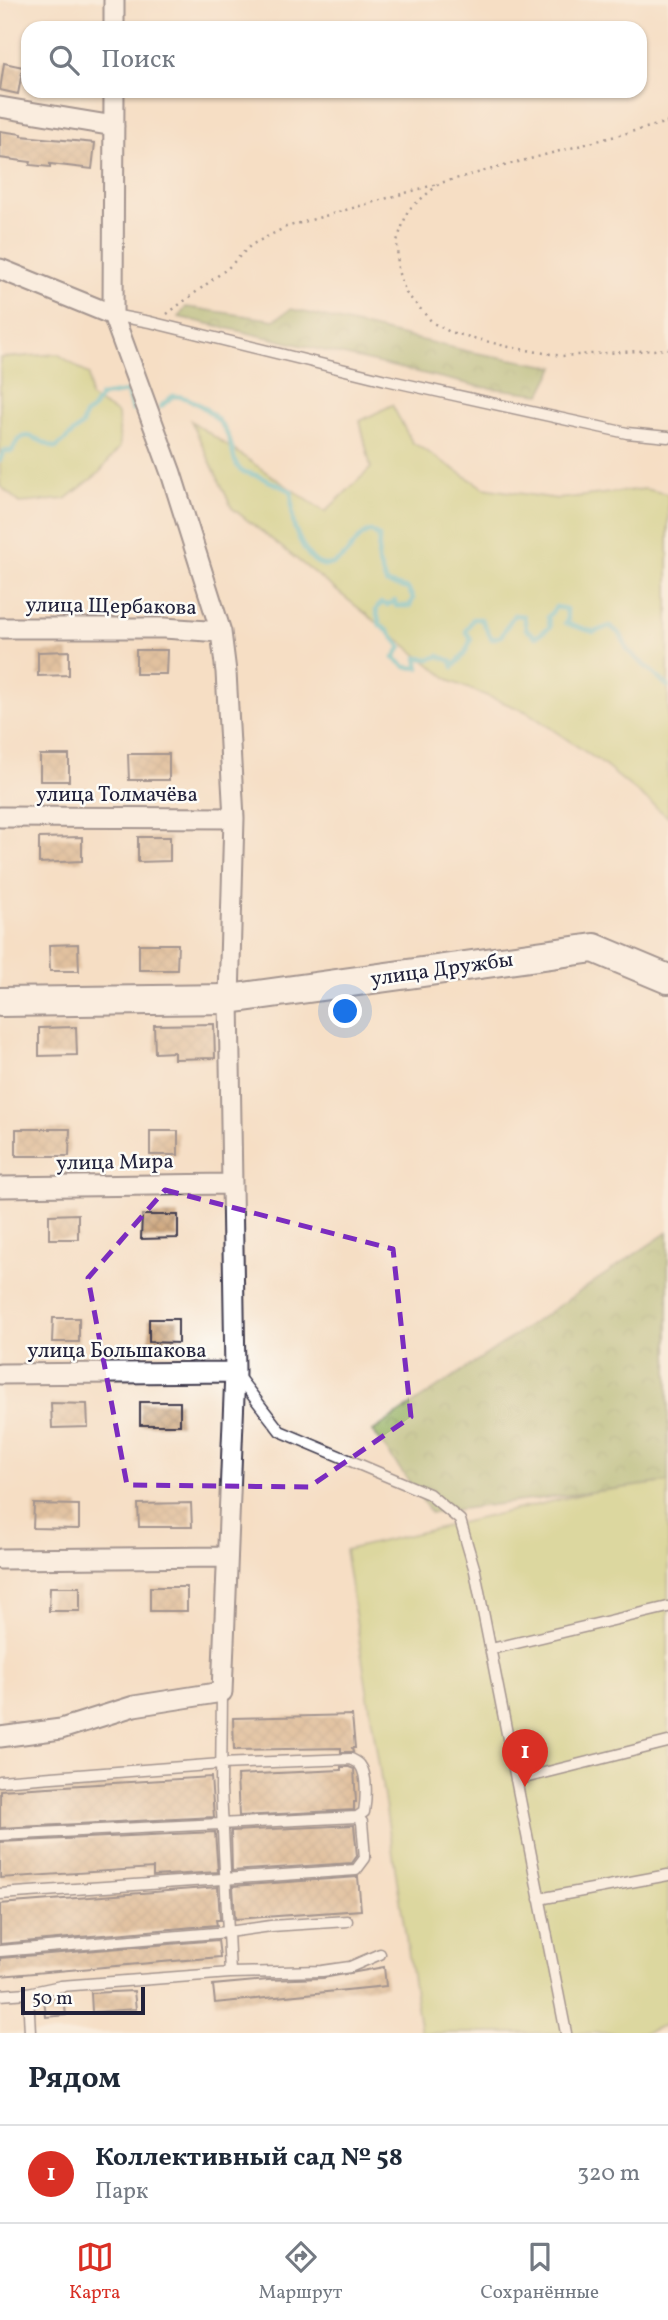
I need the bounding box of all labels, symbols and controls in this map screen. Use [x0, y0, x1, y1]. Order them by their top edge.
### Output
search box [21, 21, 647, 98]
icon: search [45, 41, 83, 79]
text: Поиск [101, 42, 175, 78]
street label: улица Щербакова [25, 591, 197, 623]
street label: улица Толмачёва [36, 781, 198, 810]
street label: улица Дружбы [369, 946, 515, 994]
your location [328, 994, 362, 1028]
street label: улица Мира [56, 1147, 174, 1179]
street label: улица Большакова [27, 1337, 207, 1366]
pin: 1 [502, 1729, 548, 1787]
scale bar [21, 1984, 145, 2016]
text: 50 m [32, 1986, 73, 2012]
text: Рядом [28, 2058, 121, 2100]
text: Коллективный сад № 58 [95, 2140, 403, 2176]
text: 1 [46, 2158, 56, 2190]
text: 320 m [577, 2158, 640, 2190]
text: Парк [95, 2176, 148, 2208]
tab: Карта [69, 2238, 121, 2306]
tab: Маршрут [259, 2238, 342, 2306]
tab: Сохранённые [480, 2238, 599, 2306]

